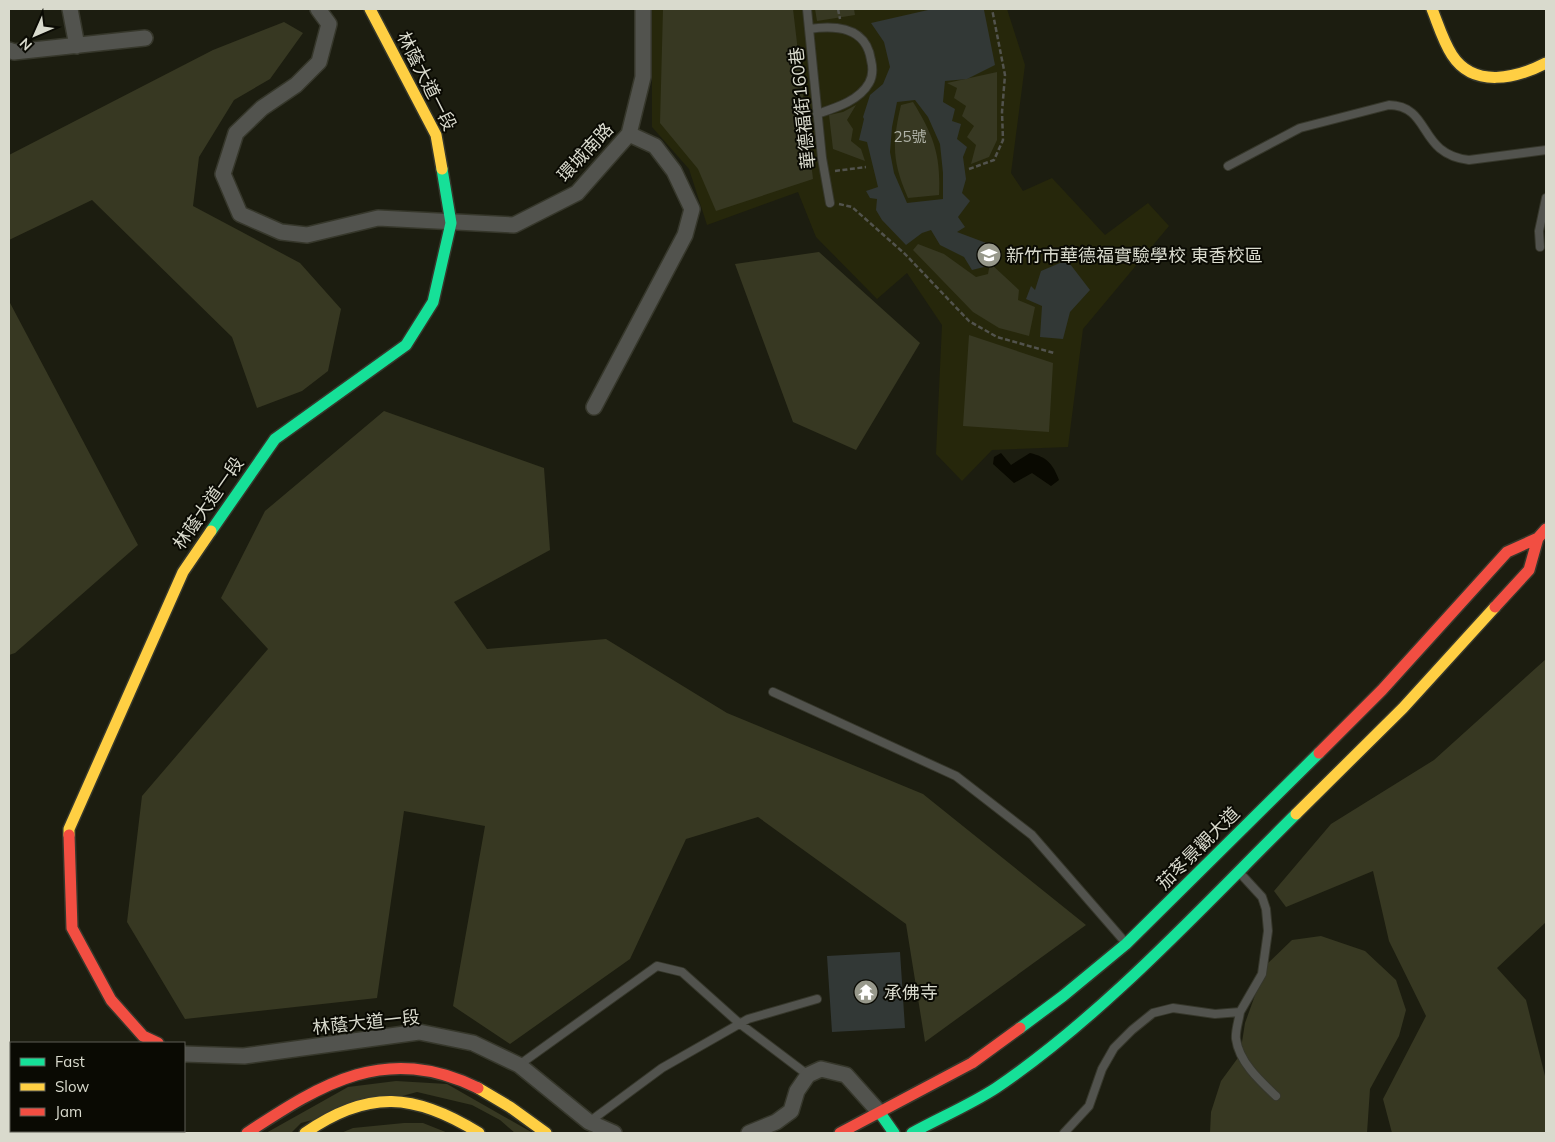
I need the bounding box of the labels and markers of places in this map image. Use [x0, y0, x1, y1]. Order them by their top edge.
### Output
school or university icon: 新竹市華德福實驗學校 東香校區 [976, 242, 1002, 268]
place label: 新竹市華德福實驗學校 東香校區 [1006, 244, 1263, 267]
temple icon: 承佛寺 [853, 979, 879, 1005]
place label: 承佛寺 [884, 981, 938, 1004]

